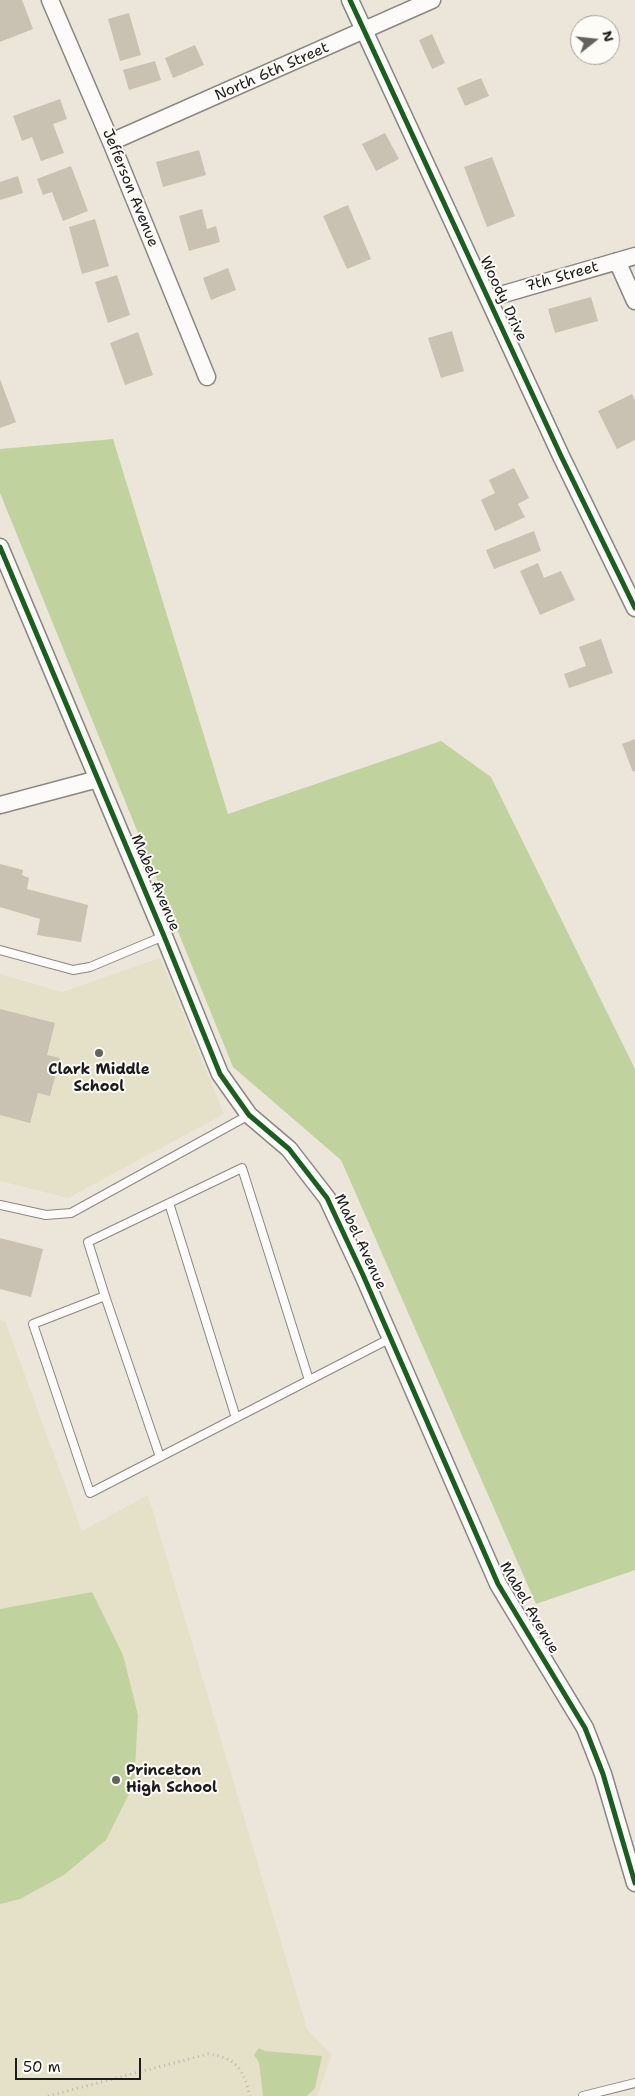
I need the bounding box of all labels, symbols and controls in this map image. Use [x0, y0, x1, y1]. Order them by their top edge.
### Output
north arrow [570, 15, 620, 65]
text: N [598, 28, 619, 44]
street label: North 6th Street [212, 39, 332, 105]
street label: Jefferson Avenue [98, 126, 162, 250]
street label: Woody Drive [475, 254, 531, 344]
street label: 7th Street [523, 258, 601, 296]
street label: Mabel Avenue [127, 832, 183, 934]
marker: Clark Middle School [93, 1047, 105, 1059]
place label: Clark Middle School [48, 1061, 150, 1096]
street label: Mabel Avenue [330, 1191, 390, 1293]
street label: Mabel Avenue [495, 1559, 563, 1657]
place label: Princeton High School [126, 1762, 217, 1797]
marker: Princeton High School [110, 1774, 122, 1786]
scale bar [18, 2048, 144, 2080]
text: 50 m [23, 2057, 61, 2077]

